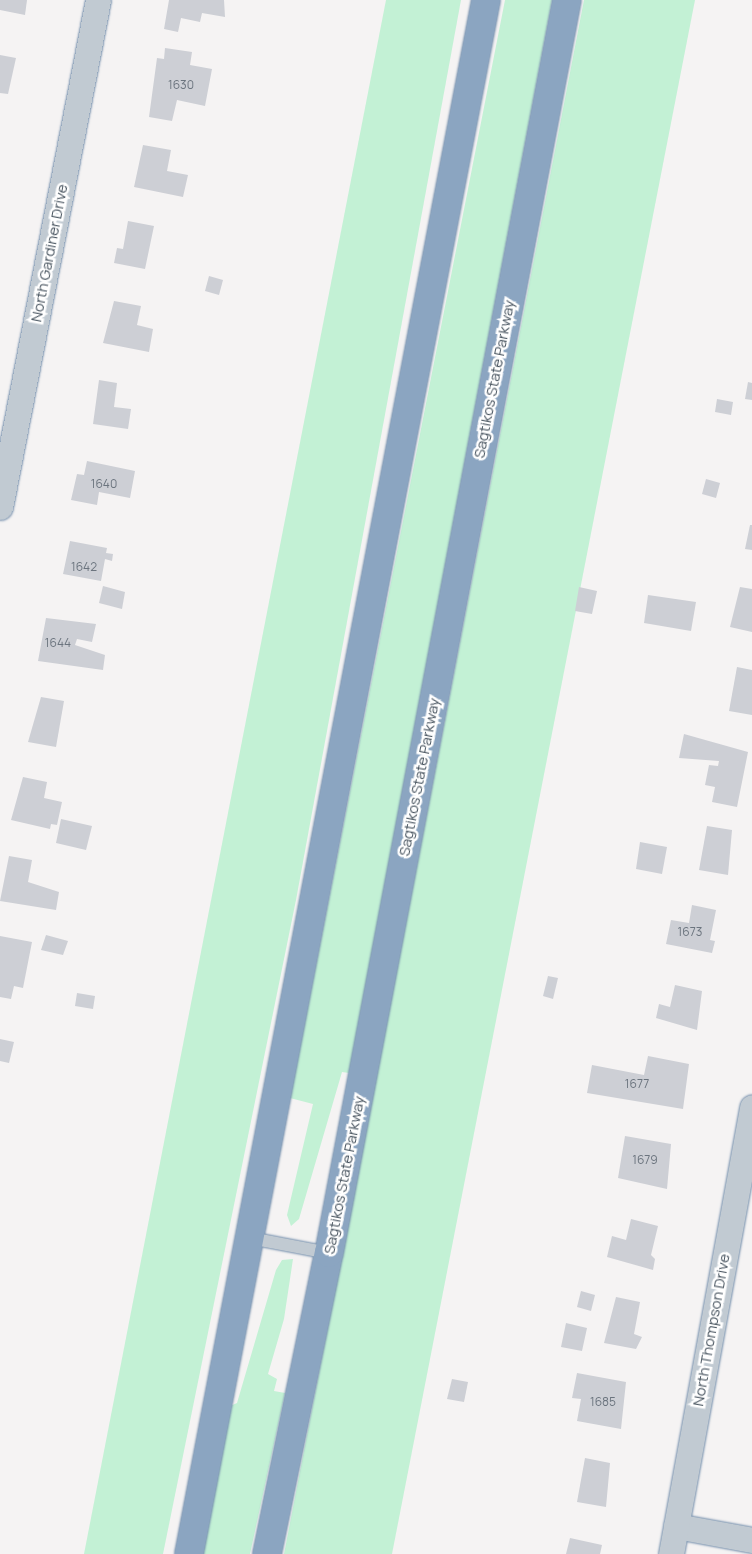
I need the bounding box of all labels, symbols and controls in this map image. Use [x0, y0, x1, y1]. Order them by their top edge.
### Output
house number: 1630 [168, 78, 194, 92]
street label: North Gardiner Drive [27, 183, 71, 323]
street label: Sagtikos State Parkway [470, 298, 518, 460]
house number: 1640 [91, 477, 117, 491]
house number: 1642 [71, 560, 97, 574]
house number: 1644 [45, 636, 71, 650]
street label: Sagtikos State Parkway [395, 696, 443, 858]
house number: 1673 [678, 925, 702, 939]
house number: 1677 [625, 1077, 649, 1091]
street label: Sagtikos State Parkway [320, 1094, 368, 1256]
house number: 1679 [632, 1153, 658, 1167]
street label: North Thompson Drive [689, 1252, 733, 1408]
house number: 1685 [590, 1395, 616, 1409]

